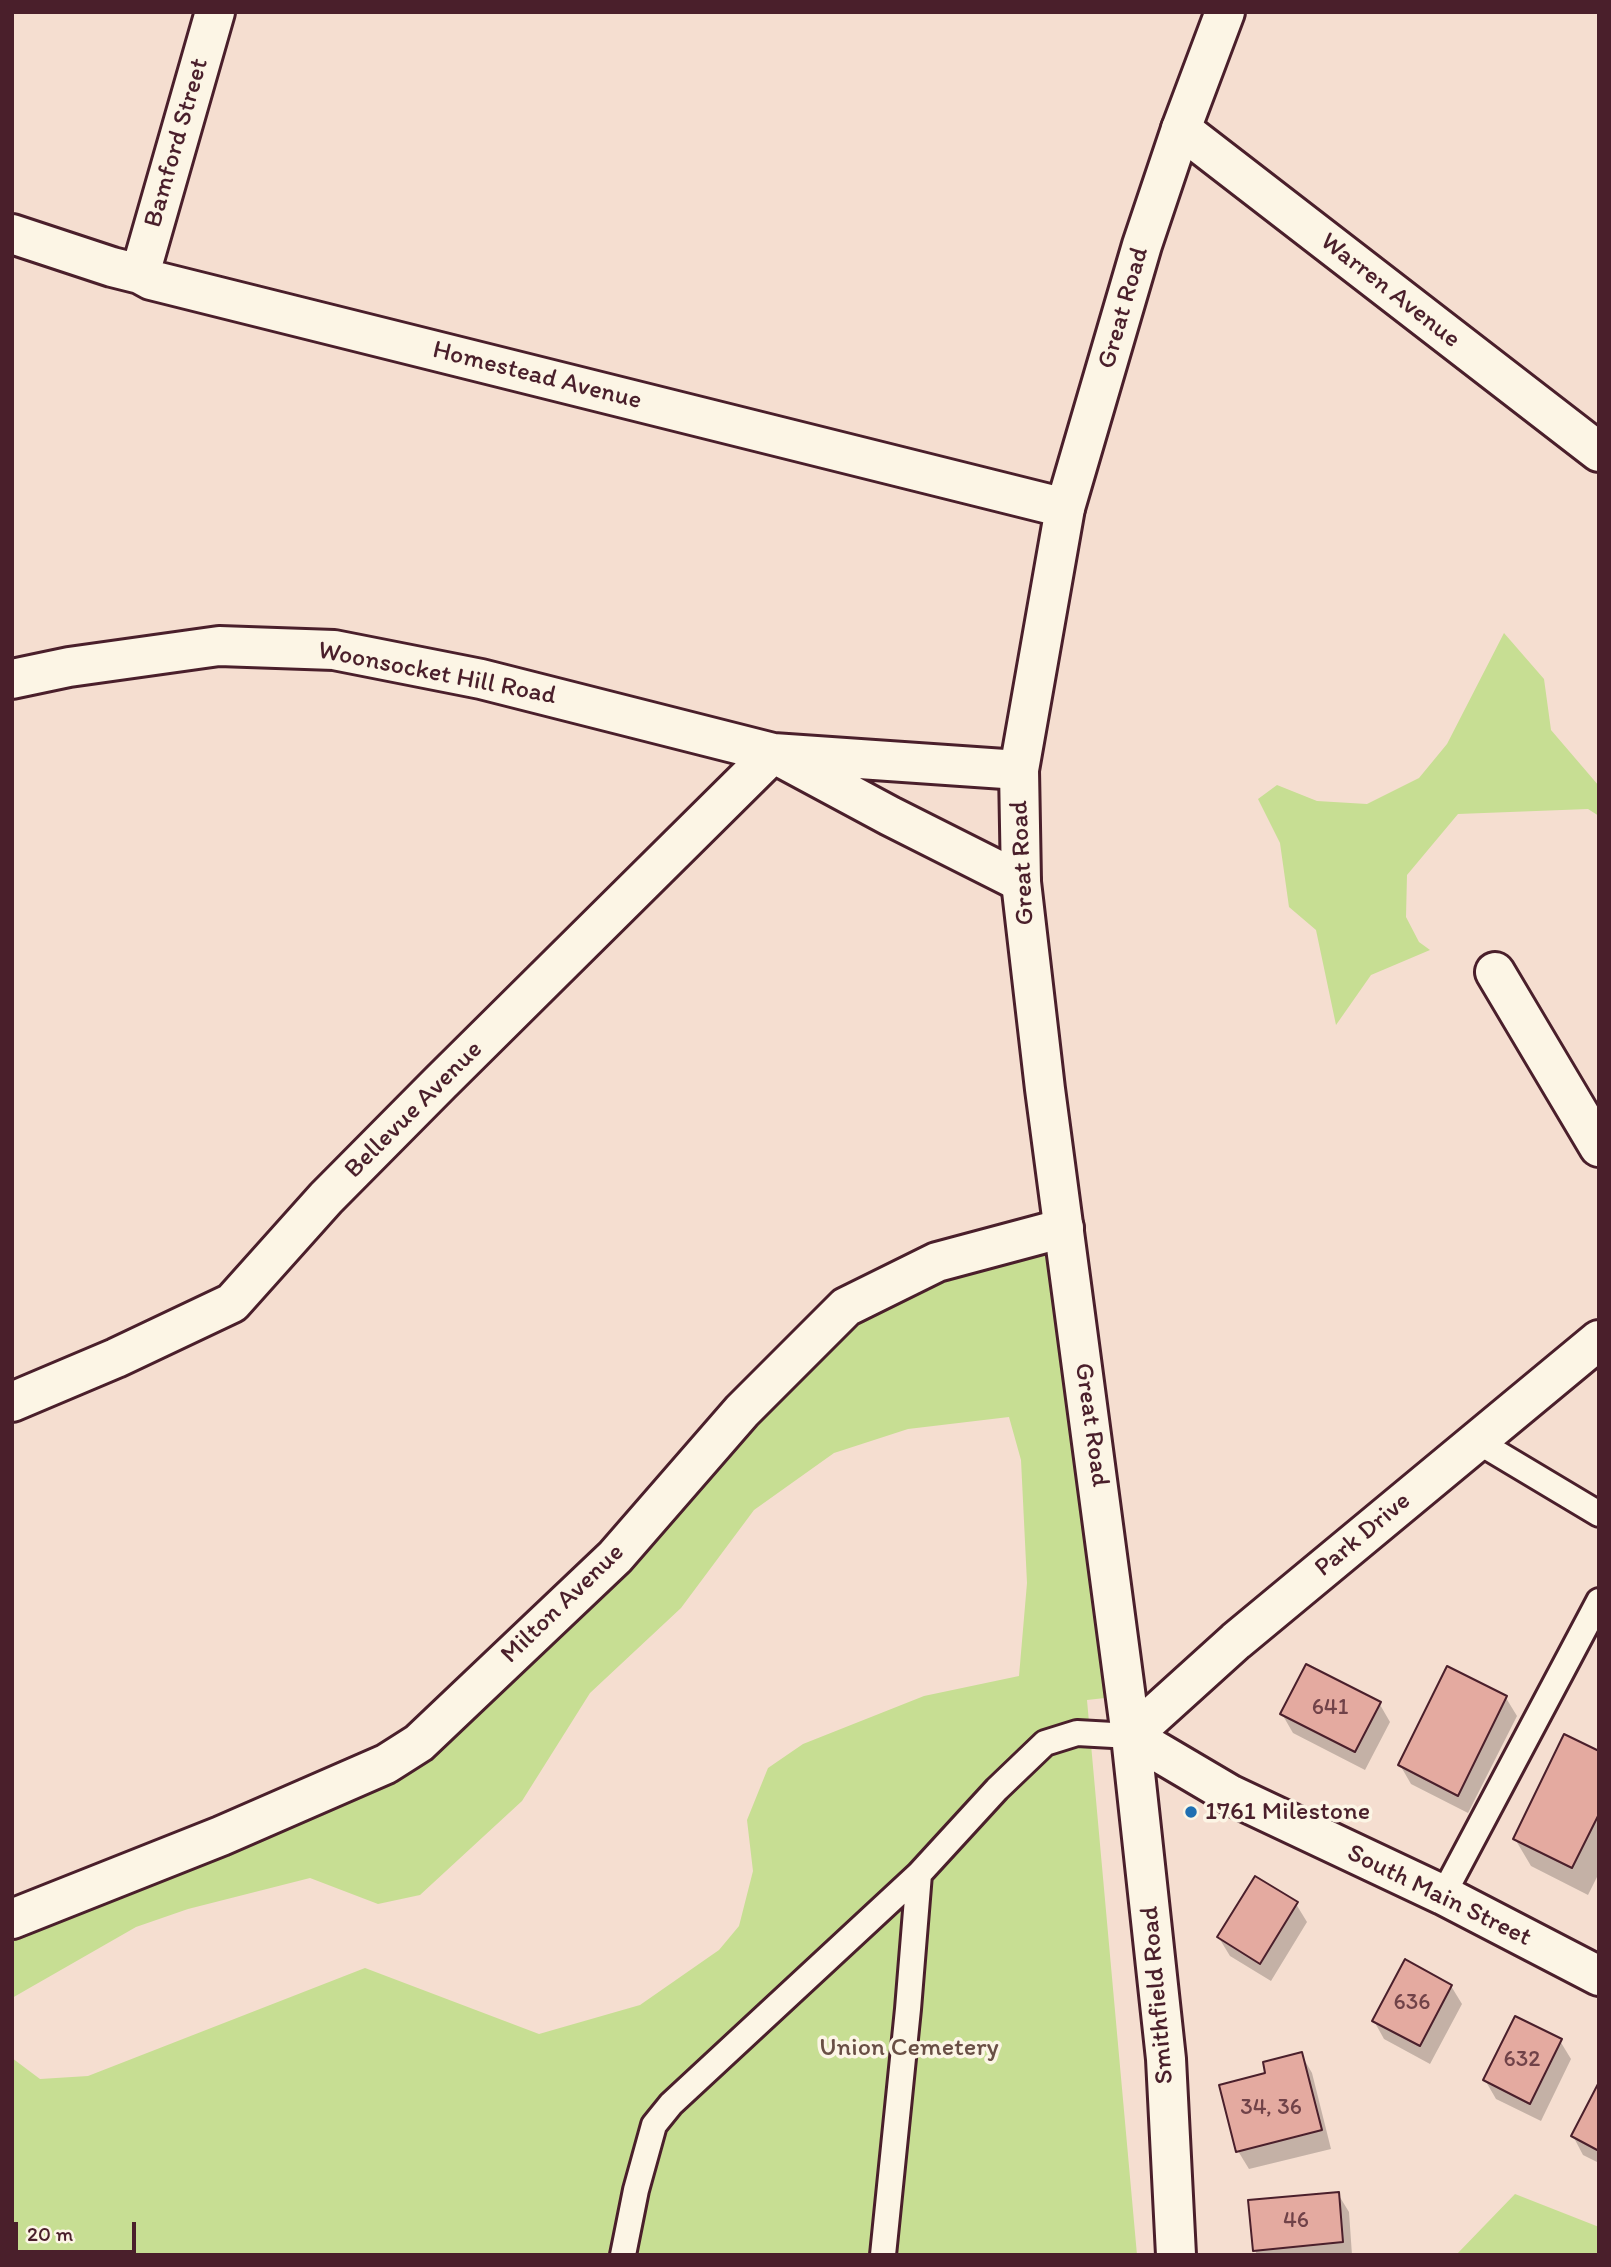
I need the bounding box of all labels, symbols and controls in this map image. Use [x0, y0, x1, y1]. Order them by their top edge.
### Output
street label: Bamford Street [138, 55, 216, 231]
street label: Warren Avenue [1314, 227, 1466, 355]
street label: Great Road [1092, 244, 1156, 372]
street label: Homestead Avenue [429, 335, 645, 417]
street label: Woonsocket Hill Road [315, 636, 559, 712]
street label: Great Road [1004, 800, 1042, 926]
street label: Bellevue Avenue [339, 1035, 489, 1185]
street label: Great Road [1067, 1361, 1115, 1489]
street label: Park Drive [1309, 1486, 1417, 1584]
street label: Milton Avenue [495, 1537, 631, 1671]
house number: 641 [1312, 1694, 1348, 1722]
place label: 1761 Milestone [1205, 1796, 1370, 1828]
marker: 1761 Milestone [1183, 1804, 1199, 1820]
street label: South Main Street [1342, 1838, 1536, 1954]
street label: Smithfield Road [1135, 1905, 1181, 2085]
house number: 636 [1394, 1989, 1430, 2017]
park label: Union Cemetery [819, 2032, 999, 2064]
house number: 632 [1504, 2046, 1540, 2074]
house number: 34, 36 [1240, 2094, 1302, 2122]
house number: 46 [1283, 2207, 1309, 2235]
scale bar [18, 2208, 140, 2252]
text: 20 m [27, 2221, 73, 2246]

